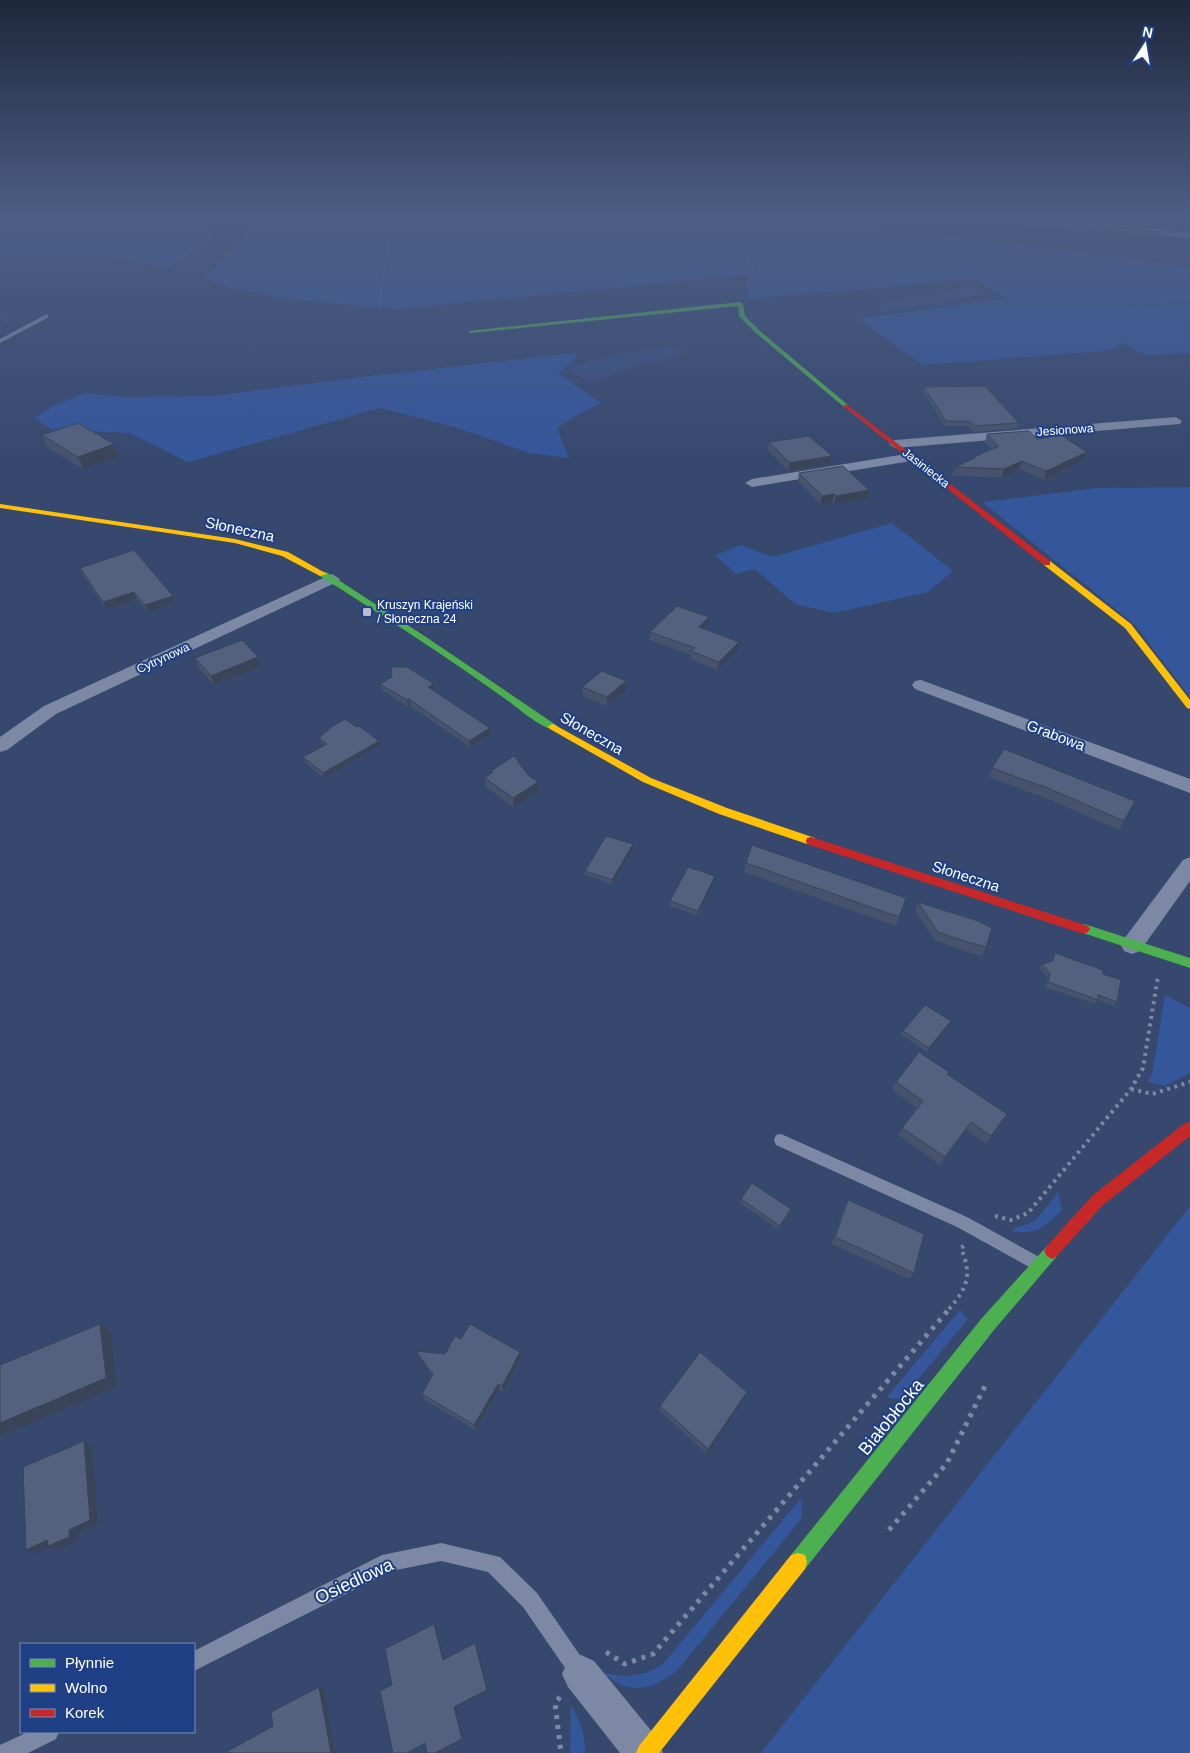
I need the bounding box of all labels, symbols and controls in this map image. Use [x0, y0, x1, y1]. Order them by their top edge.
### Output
north arrow [1120, 20, 1170, 70]
text: N [1141, 23, 1154, 41]
street label: Jesionowa [1036, 421, 1094, 439]
street label: Jasiniecka [900, 445, 953, 491]
street label: Słoneczna [204, 513, 277, 545]
place label: Kruszyn Krajeński / Słoneczna 24 [377, 598, 473, 626]
marker: Kruszyn Krajeński / Słoneczna 24 [361, 606, 373, 618]
street label: Cytrynowa [134, 640, 192, 676]
street label: Słoneczna [557, 708, 627, 758]
street label: Grabowa [1025, 716, 1088, 754]
street label: Słoneczna [930, 857, 1003, 895]
street label: Białobłocka [854, 1374, 928, 1459]
street label: Osiedlowa [312, 1554, 397, 1608]
legend [20, 1643, 195, 1733]
text: Płynnie [65, 1654, 114, 1671]
text: Wolno [65, 1679, 107, 1696]
text: Korek [65, 1704, 105, 1721]

